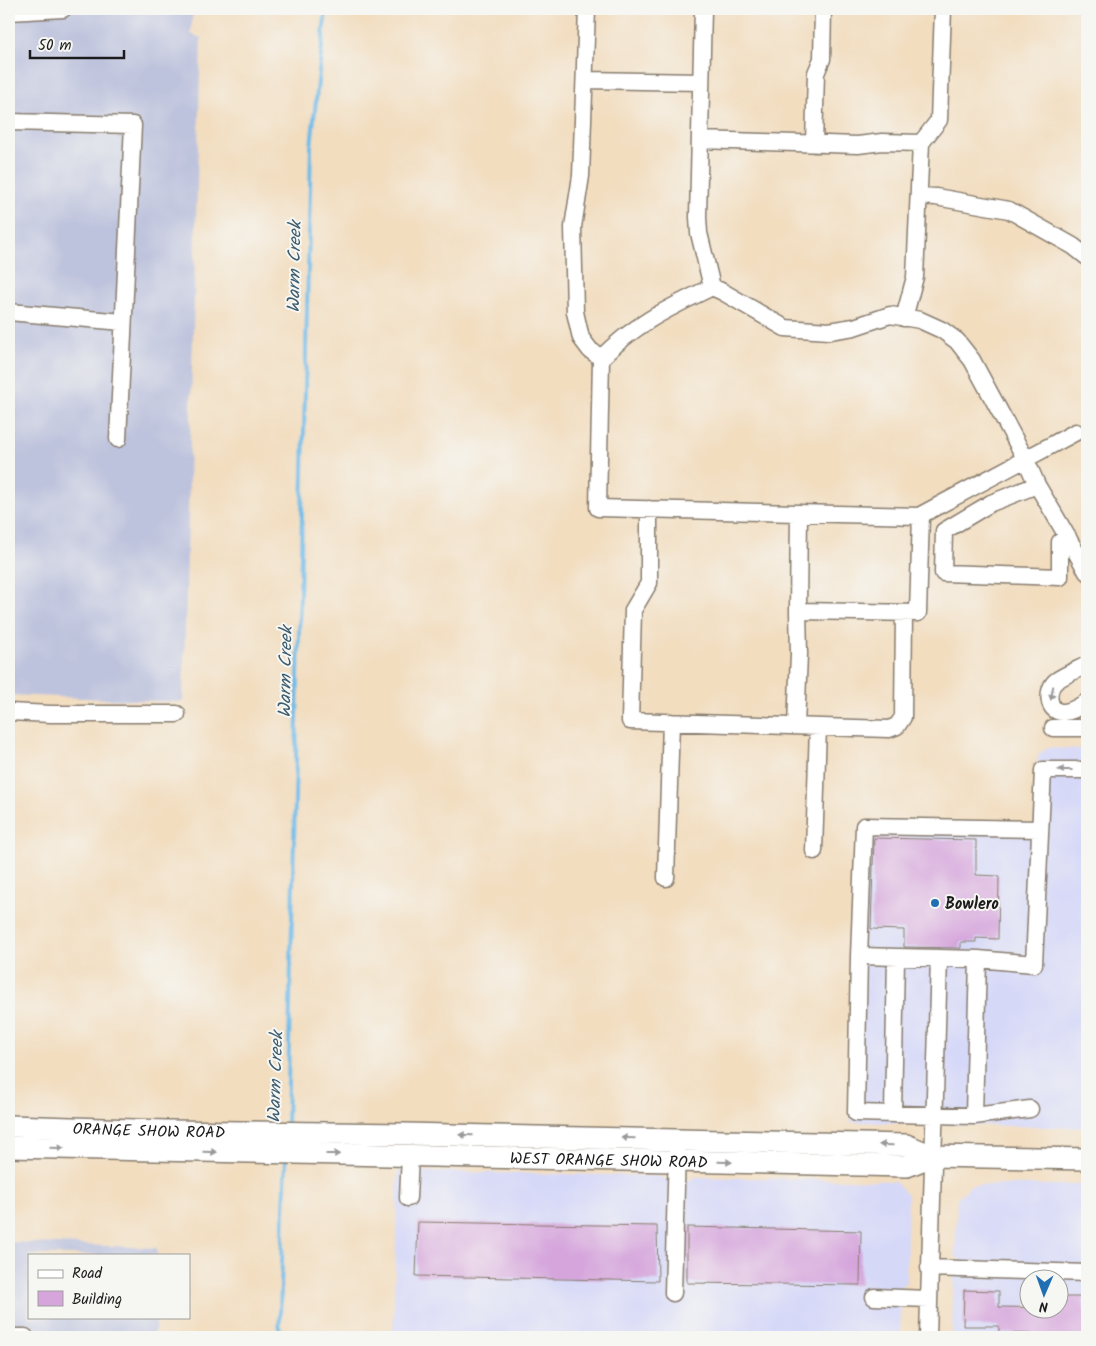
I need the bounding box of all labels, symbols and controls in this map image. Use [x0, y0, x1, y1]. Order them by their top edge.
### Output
scale bar [30, 28, 124, 60]
text: 50 m [38, 34, 72, 58]
water label: Warm Creek [280, 219, 311, 313]
water label: Warm Creek [271, 624, 302, 718]
one-way arrow [1047, 686, 1055, 702]
one-way arrow [1057, 766, 1073, 774]
place label: Bowlero [945, 892, 999, 917]
marker: Bowlero [929, 897, 941, 909]
water label: Warm Creek [260, 1028, 293, 1123]
street label: ORANGE SHOW ROAD [72, 1117, 225, 1146]
one-way arrow [458, 1131, 474, 1139]
one-way arrow [620, 1134, 636, 1142]
one-way arrow [877, 1140, 893, 1148]
one-way arrow [50, 1144, 66, 1152]
street label: WEST ORANGE SHOW ROAD [510, 1147, 708, 1176]
one-way arrow [202, 1149, 218, 1157]
one-way arrow [325, 1150, 341, 1158]
one-way arrow [718, 1158, 734, 1166]
legend [28, 1254, 190, 1318]
text: Road [72, 1262, 103, 1286]
north arrow [1018, 1268, 1068, 1318]
text: Building [72, 1288, 122, 1312]
text: N [1039, 1295, 1048, 1317]

